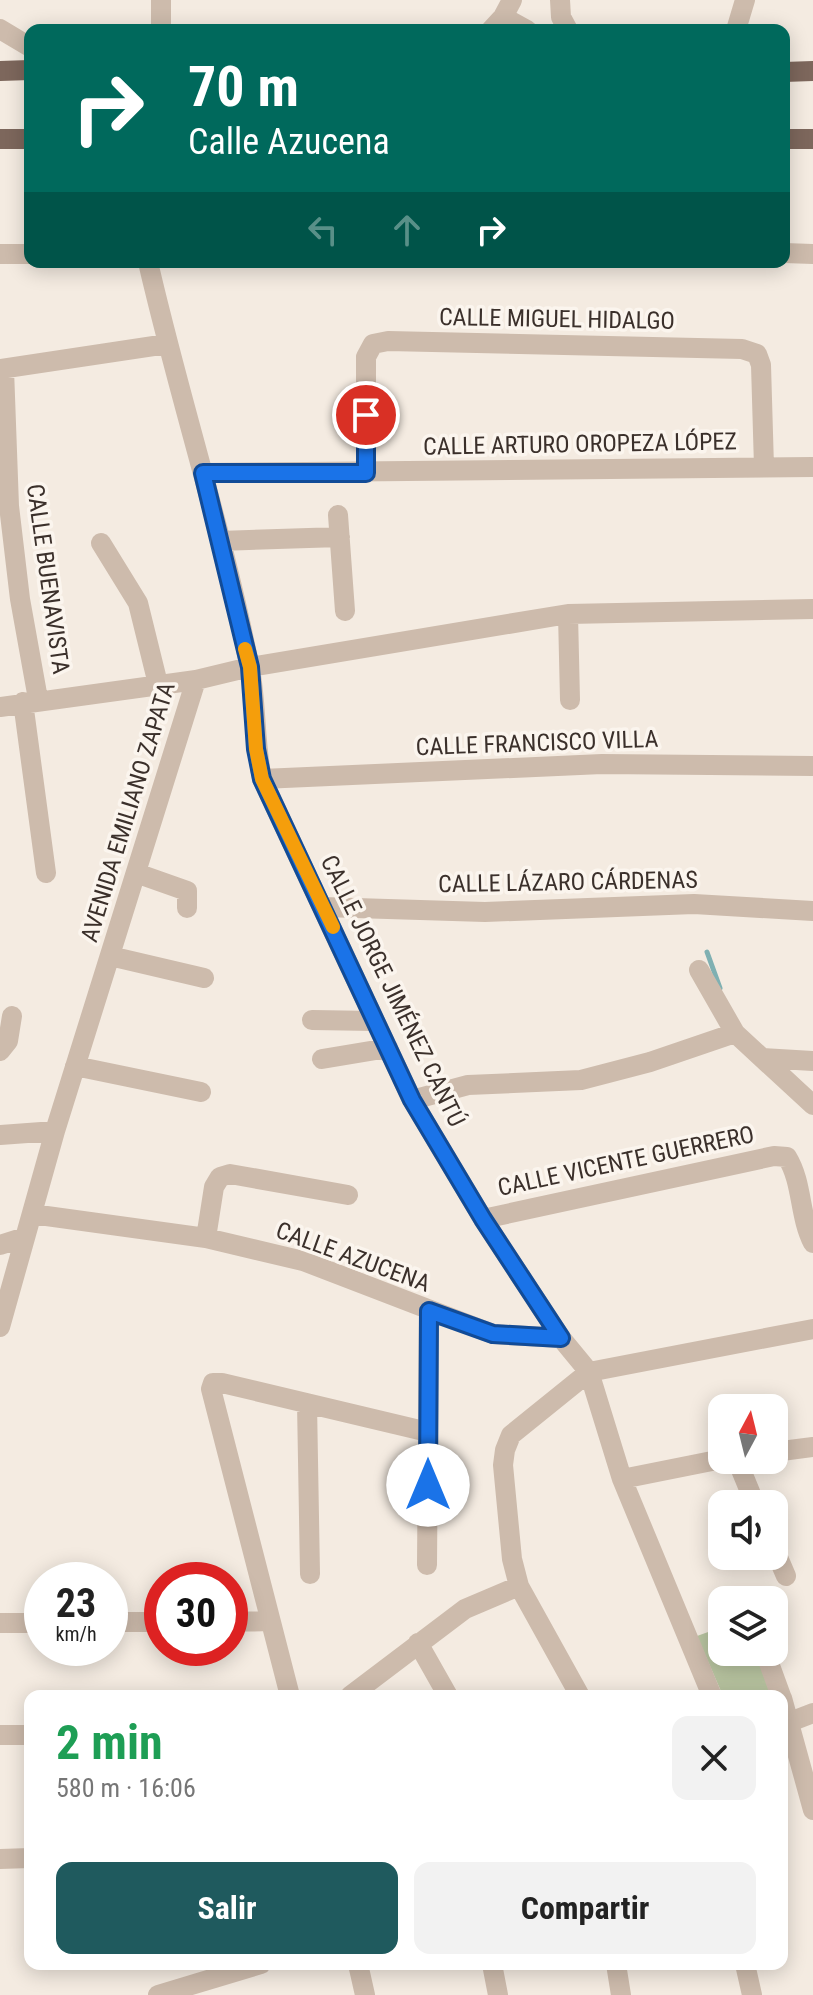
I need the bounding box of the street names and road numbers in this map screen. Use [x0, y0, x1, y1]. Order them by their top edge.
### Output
street label: CALLE MIGUEL HIDALGO [439, 303, 675, 335]
street label: CALLE ARTURO OROPEZA LÓPEZ [423, 427, 737, 461]
street label: CALLE BUENAVISTA [21, 482, 75, 676]
street label: AVENIDA EMILIANO ZAPATA [75, 679, 181, 945]
street label: CALLE FRANCISCO VILLA [415, 725, 659, 761]
street label: CALLE JORGE JIMÉNEZ CANTÚ [315, 851, 471, 1131]
street label: CALLE LÁZARO CÁRDENAS [438, 866, 698, 898]
street label: CALLE VICENTE GUERRERO [495, 1120, 757, 1202]
street label: CALLE AZUCENA [272, 1216, 434, 1298]

